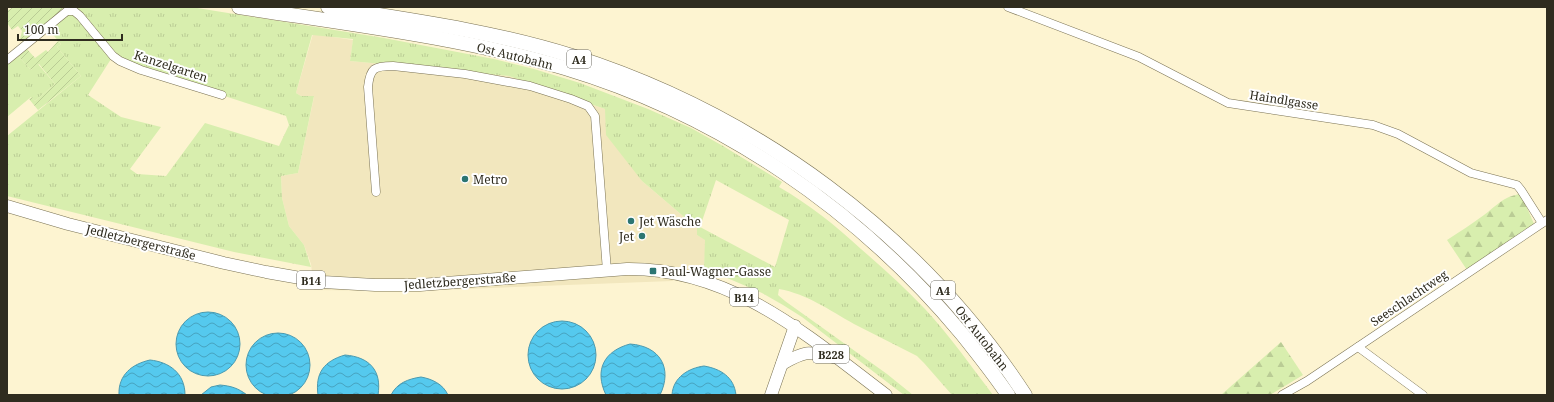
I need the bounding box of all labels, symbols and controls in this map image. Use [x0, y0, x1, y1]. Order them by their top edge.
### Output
scale bar [18, 16, 122, 42]
text: 100 m [24, 21, 59, 38]
street label: Ost Autobahn [475, 38, 555, 74]
street label: Kanzelgarten [132, 46, 210, 86]
road number: A4 [567, 50, 591, 68]
street label: Haindlgasse [1248, 86, 1320, 114]
place label: Metro [473, 171, 508, 188]
marker: Metro [460, 174, 470, 184]
place label: Jet Wäsche [638, 213, 701, 230]
marker: Jet Wäsche [626, 216, 636, 226]
street label: Jedletzbergerstraße [83, 220, 198, 264]
place label: Jet [618, 228, 634, 245]
marker: Jet [637, 231, 647, 241]
place label: Paul-Wagner-Gasse [661, 263, 771, 280]
marker: Paul-Wagner-Gasse [648, 266, 658, 276]
street label: Seeschlachtweg [1367, 266, 1451, 330]
street label: Jedletzbergerstraße [402, 269, 517, 293]
road number: B14 [297, 271, 325, 289]
road number: A4 [931, 281, 955, 299]
road number: B14 [730, 288, 758, 306]
street label: Ost Autobahn [951, 302, 1013, 374]
road number: B228 [813, 345, 849, 363]

